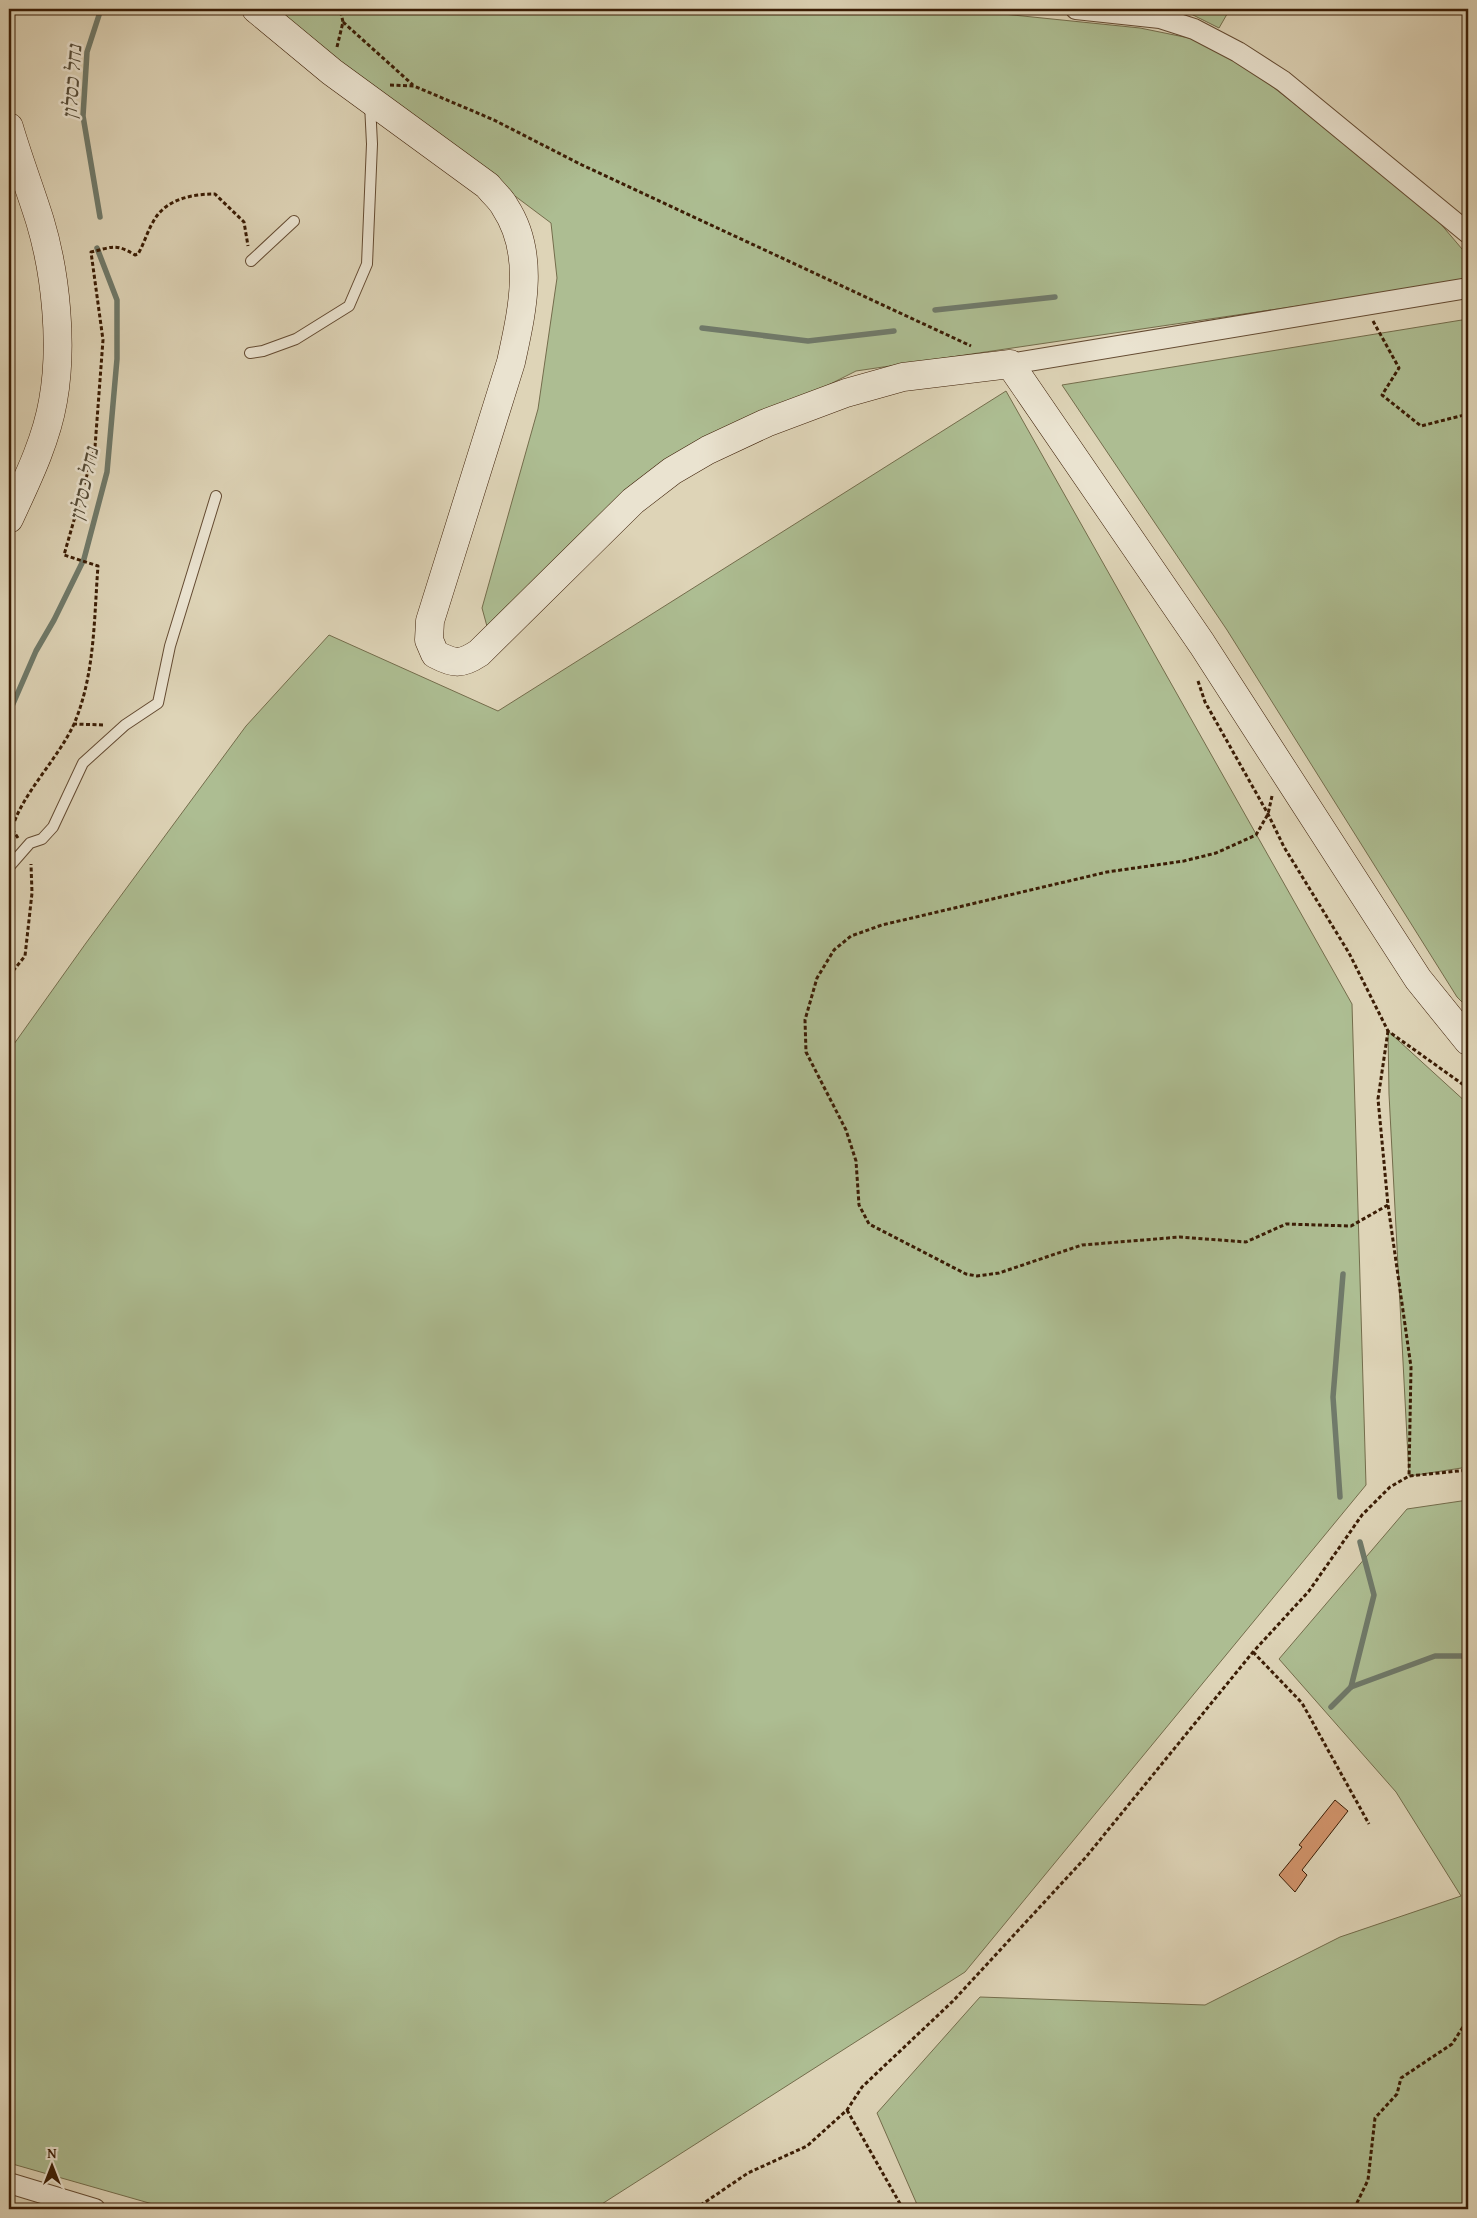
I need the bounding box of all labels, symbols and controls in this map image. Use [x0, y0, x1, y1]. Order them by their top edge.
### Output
water label: נחל כסלון [53, 42, 90, 120]
water label: נחל כסלון [61, 442, 107, 523]
north arrow [28, 2140, 78, 2190]
text: N [47, 2143, 57, 2163]

